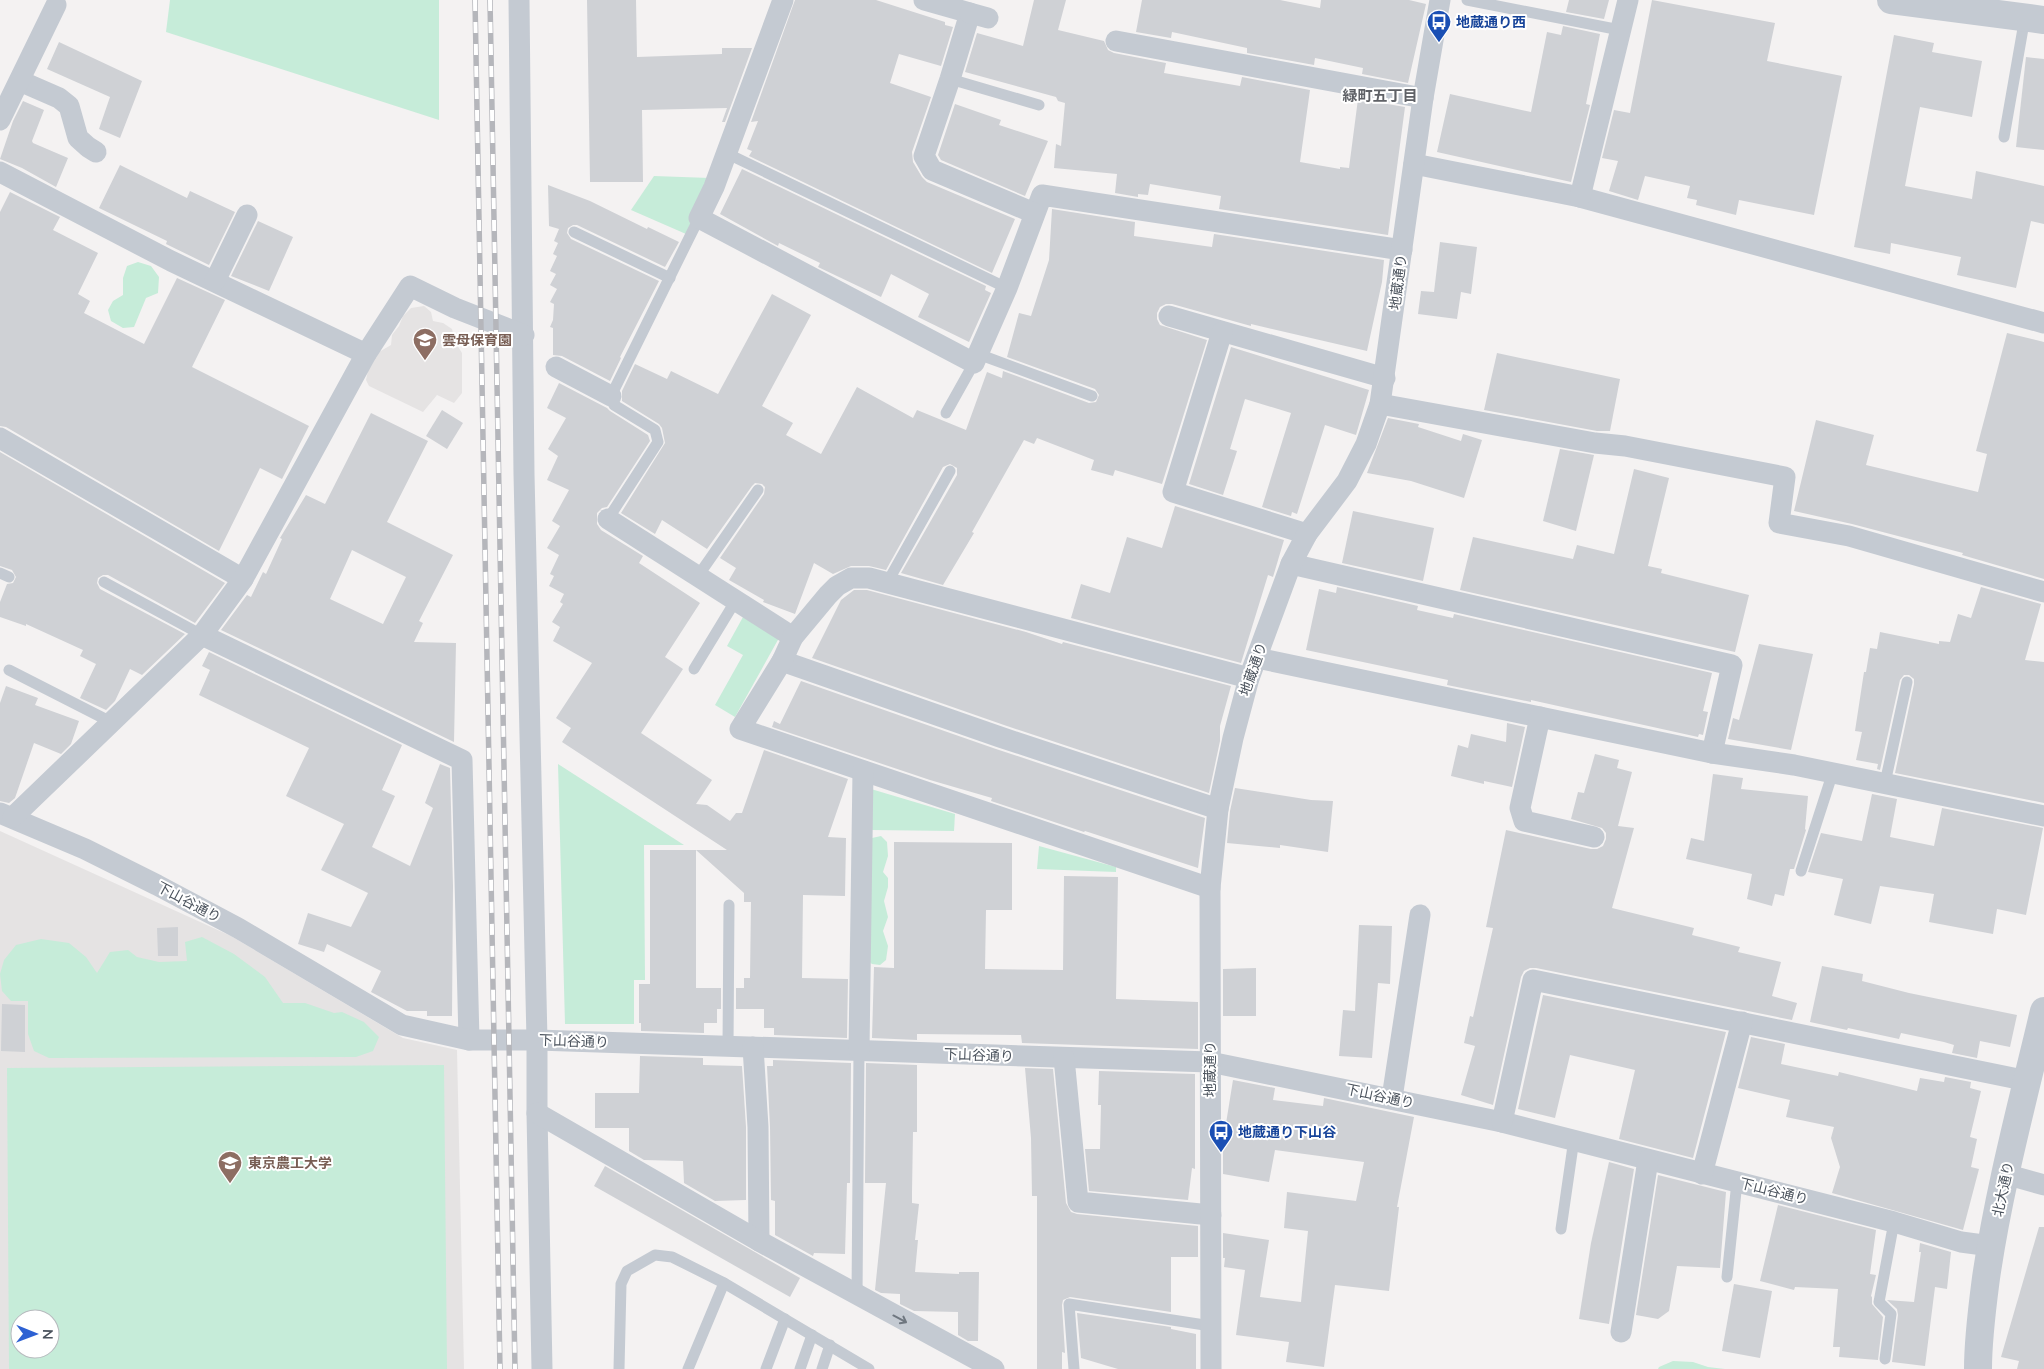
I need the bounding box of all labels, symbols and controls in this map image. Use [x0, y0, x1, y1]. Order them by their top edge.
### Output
bus stop icon: 地蔵通り西 [1426, 9, 1452, 43]
place label: 地蔵通り西 [1456, 13, 1526, 32]
district label: 緑町五丁目 [1342, 86, 1418, 106]
street label: 地蔵通り [1386, 253, 1411, 311]
school or university icon: 雲母保育園 [412, 327, 438, 361]
place label: 雲母保育園 [442, 331, 512, 350]
street label: 地蔵通り [1235, 640, 1272, 699]
street label: 下山谷通り [153, 878, 224, 927]
street label: 下山谷通り [539, 1031, 609, 1052]
street label: 地蔵通り [1201, 1041, 1220, 1097]
street label: 下山谷通り [944, 1045, 1014, 1066]
street label: 下山谷通り [1344, 1080, 1416, 1113]
bus stop icon: 地蔵通り下山谷 [1208, 1119, 1234, 1153]
place label: 地蔵通り下山谷 [1238, 1123, 1337, 1142]
school or university icon: 東京農工大学 [217, 1150, 243, 1184]
place label: 東京農工大学 [248, 1154, 332, 1173]
street label: 北大通り [1988, 1160, 2019, 1218]
street label: 下山谷通り [1738, 1174, 1810, 1209]
north arrow [10, 1309, 60, 1359]
one-way arrow [893, 1314, 908, 1324]
text: N [38, 1329, 57, 1340]

